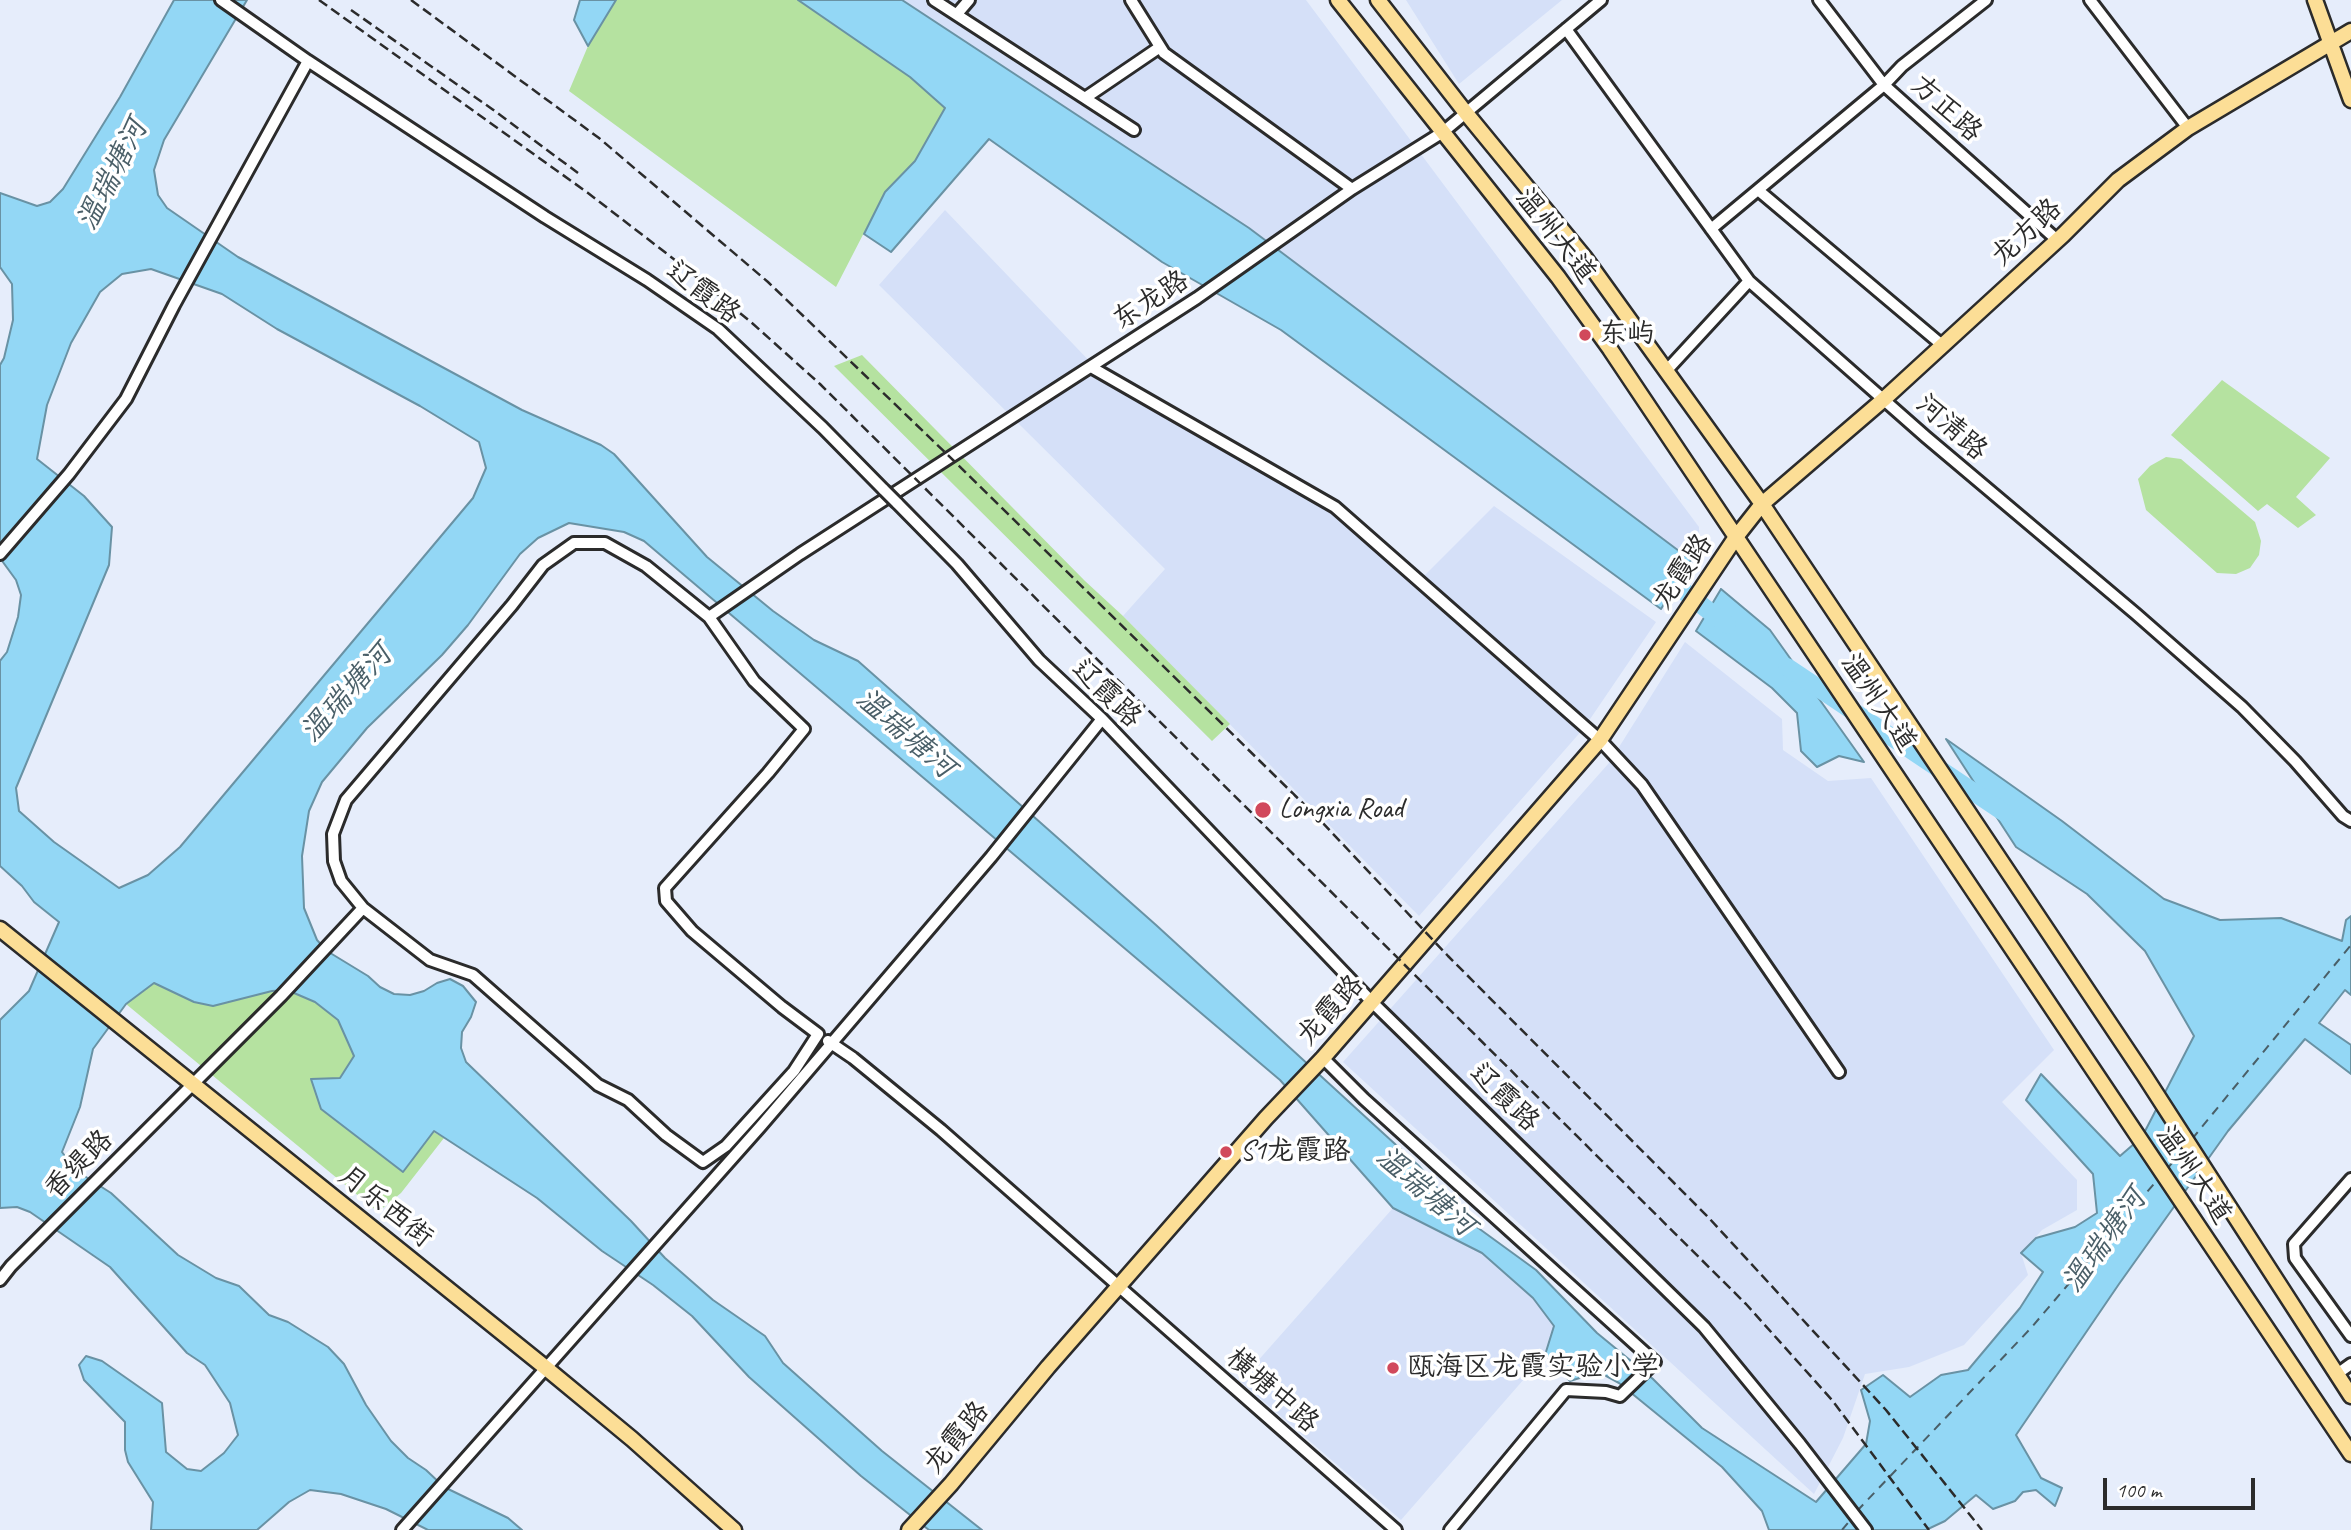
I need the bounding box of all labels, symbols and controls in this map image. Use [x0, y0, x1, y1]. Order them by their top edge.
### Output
street label: 方正路 [1904, 68, 1988, 150]
water label: 温瑞塘河 [70, 113, 156, 237]
street label: 温州大道 [1507, 182, 1603, 290]
street label: 龙方路 [1985, 192, 2069, 274]
street label: 辽霞路 [659, 254, 747, 332]
street label: 东龙路 [1107, 264, 1195, 338]
place label: 东屿 [1599, 318, 1655, 352]
marker: 东屿 [1577, 327, 1593, 343]
street label: 河清路 [1908, 388, 1994, 468]
street label: 龙霞路 [1646, 528, 1720, 616]
water label: 温瑞塘河 [293, 637, 401, 751]
street label: 温州大道 [1833, 647, 1923, 759]
street label: 辽霞路 [1064, 653, 1148, 735]
water label: 温瑞塘河 [848, 681, 962, 787]
place label: Longxia Road [1279, 793, 1403, 827]
marker: Longxia Road [1253, 800, 1273, 820]
street label: 龙霞路 [1290, 969, 1372, 1053]
street label: 辽霞路 [1462, 1057, 1546, 1139]
street label: 温州大道 [2148, 1119, 2238, 1231]
street label: 香缇路 [37, 1123, 121, 1207]
place label: S1龙霞路 [1240, 1135, 1350, 1169]
water label: 温瑞塘河 [1368, 1139, 1482, 1245]
marker: S1龙霞路 [1218, 1144, 1234, 1160]
street label: 月乐西街 [331, 1159, 439, 1255]
water label: 温瑞塘河 [2055, 1182, 2155, 1300]
street label: 横塘中路 [1219, 1342, 1325, 1440]
place label: 瓯海区龙霞实验小学 [1407, 1351, 1659, 1385]
marker: 瓯海区龙霞实验小学 [1385, 1360, 1401, 1376]
street label: 龙霞路 [917, 1395, 997, 1481]
scale bar [2106, 1464, 2258, 1508]
text: 100 m [2116, 1477, 2161, 1503]

